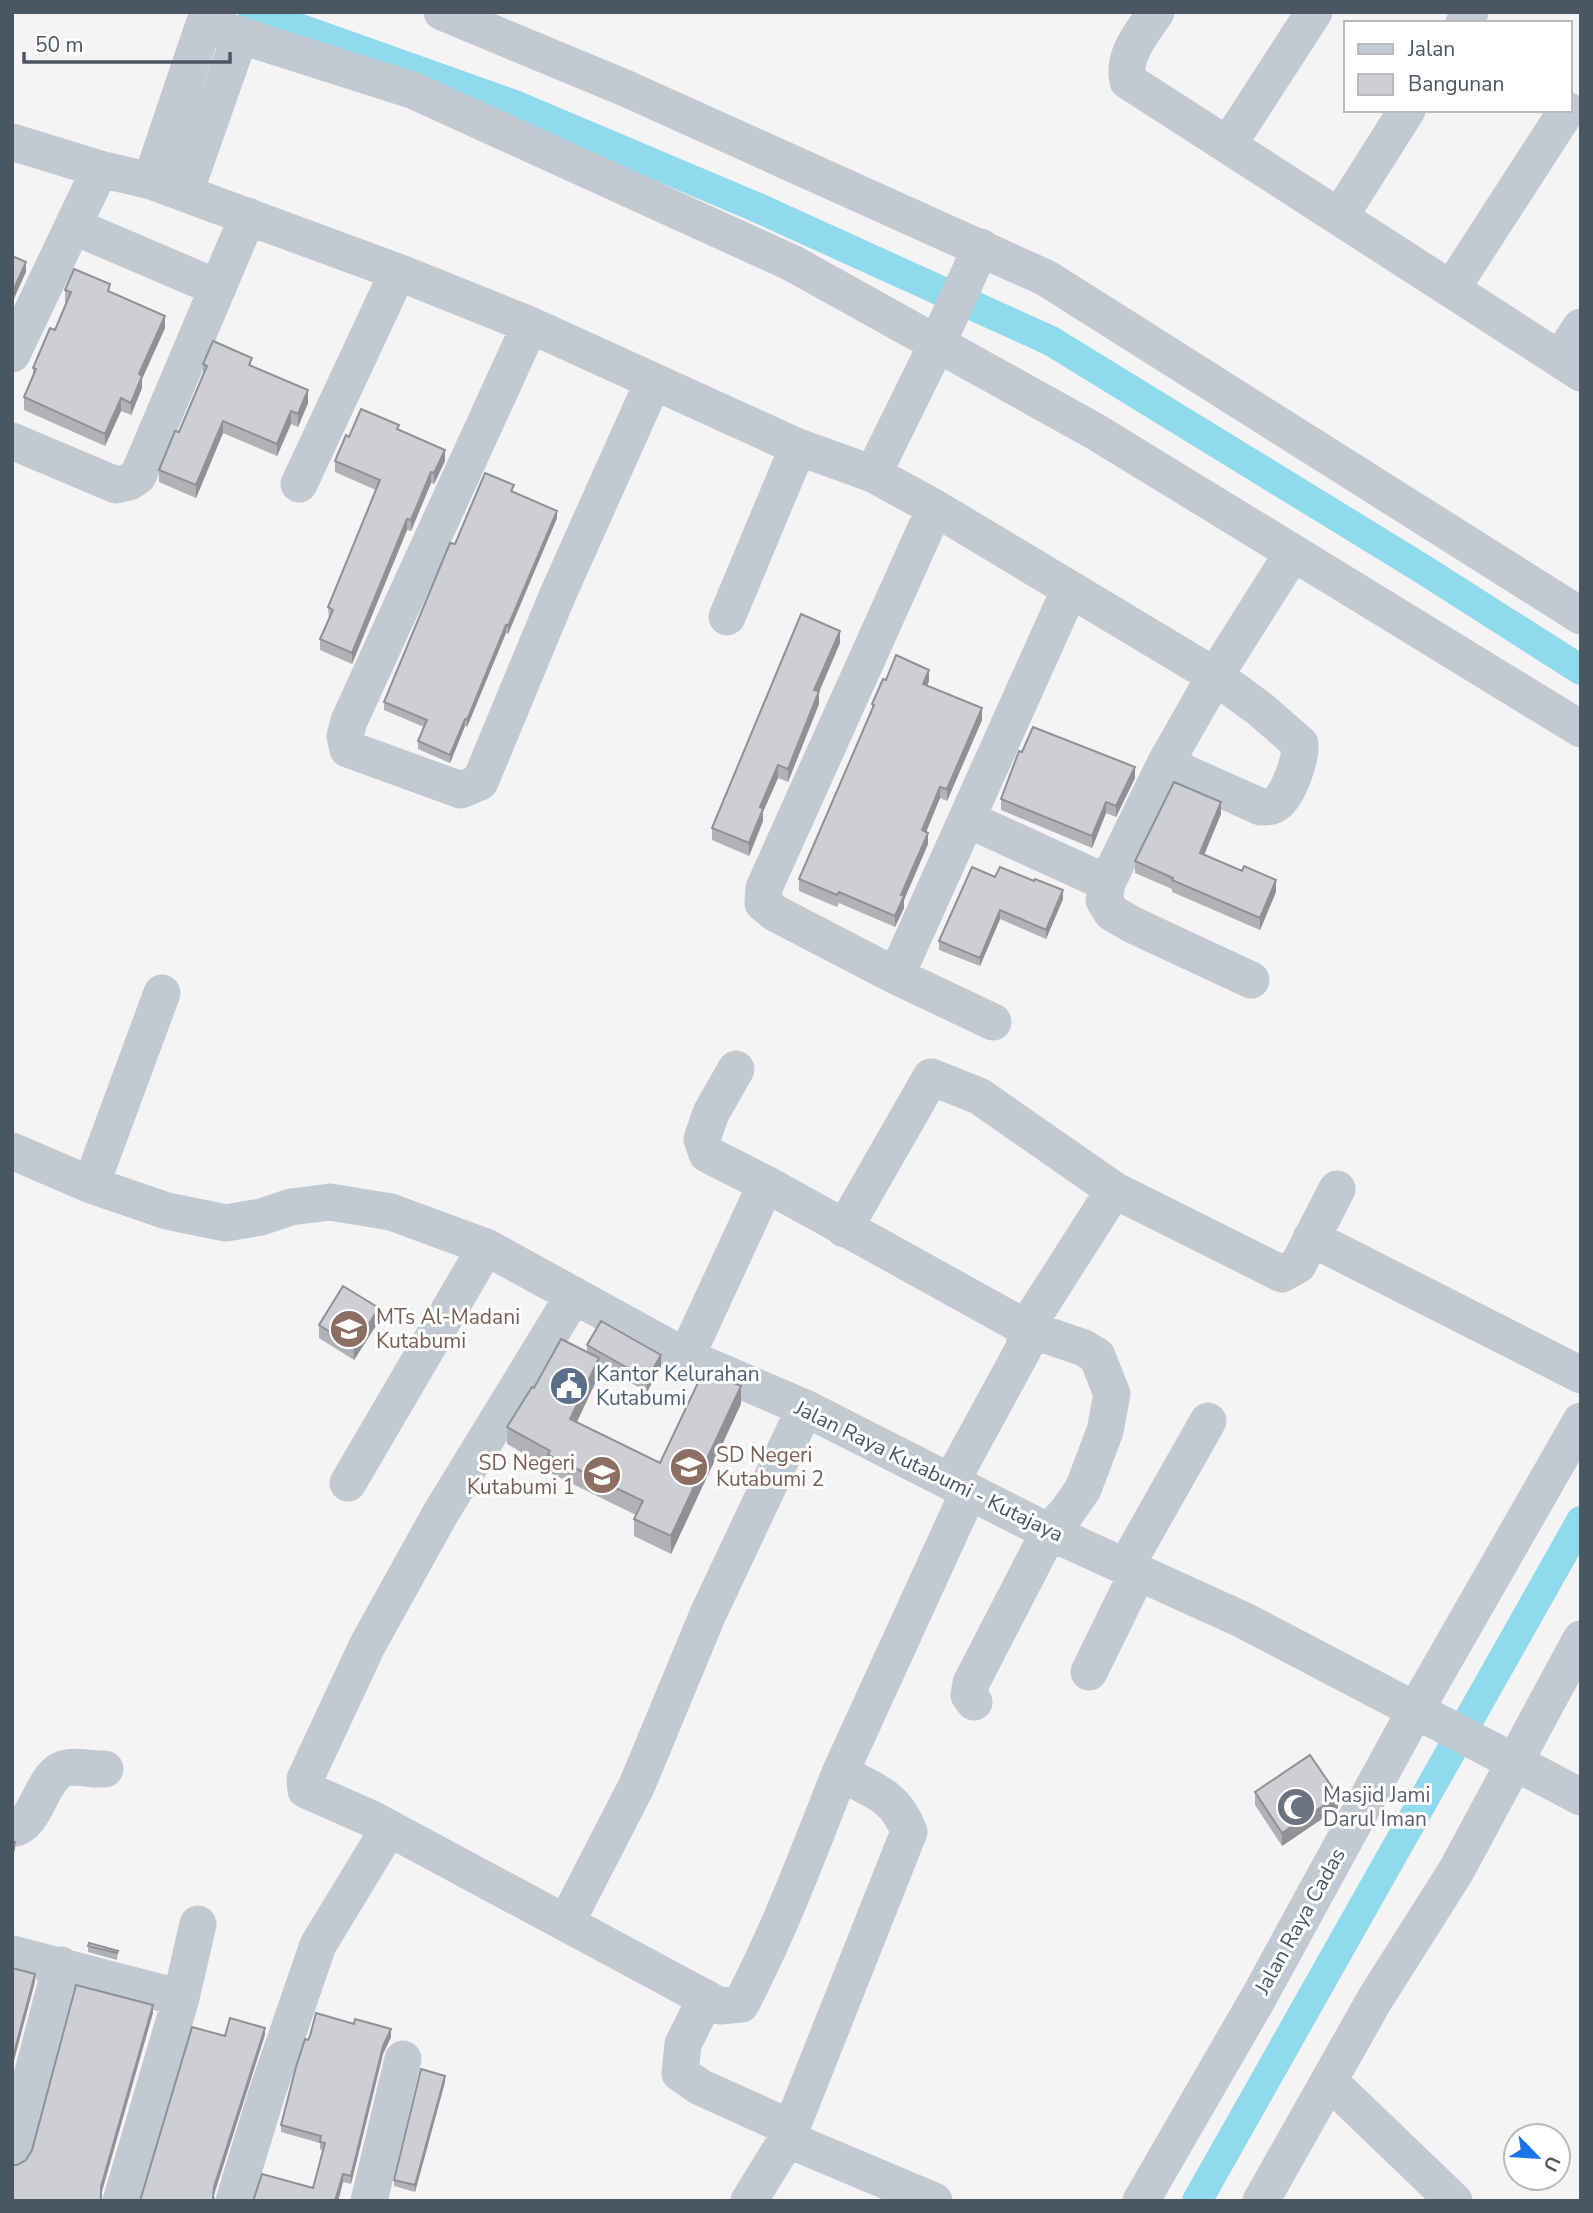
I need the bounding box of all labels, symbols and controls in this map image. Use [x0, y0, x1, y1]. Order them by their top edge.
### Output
scale bar [24, 21, 231, 65]
legend [1344, 21, 1572, 112]
text: 50 m [35, 31, 84, 59]
text: Jalan [1407, 35, 1455, 63]
text: Bangunan [1408, 70, 1504, 98]
place label: MTs Al-Madani Kutabumi [376, 1303, 520, 1355]
school or university icon: MTs Al-Madani Kutabumi [328, 1308, 370, 1350]
place label: Kantor Kelurahan Kutabumi [596, 1360, 760, 1412]
public building icon: Kantor Kelurahan Kutabumi [548, 1365, 590, 1407]
street label: Jalan Raya Kutabumi - Kutajaya [789, 1393, 1068, 1548]
place label: SD Negeri Kutabumi 2 [716, 1441, 824, 1493]
school or university icon: SD Negeri Kutabumi 2 [668, 1446, 710, 1488]
place label: SD Negeri Kutabumi 1 [467, 1449, 575, 1501]
school or university icon: SD Negeri Kutabumi 1 [581, 1454, 623, 1496]
place label: Masjid Jami Darul Iman [1323, 1781, 1430, 1833]
mosque icon: Masjid Jami Darul Iman [1275, 1786, 1317, 1828]
street label: Jalan Raya Cadas [1248, 1843, 1352, 2000]
north arrow [1502, 2122, 1572, 2192]
text: U [1537, 2152, 1566, 2176]

